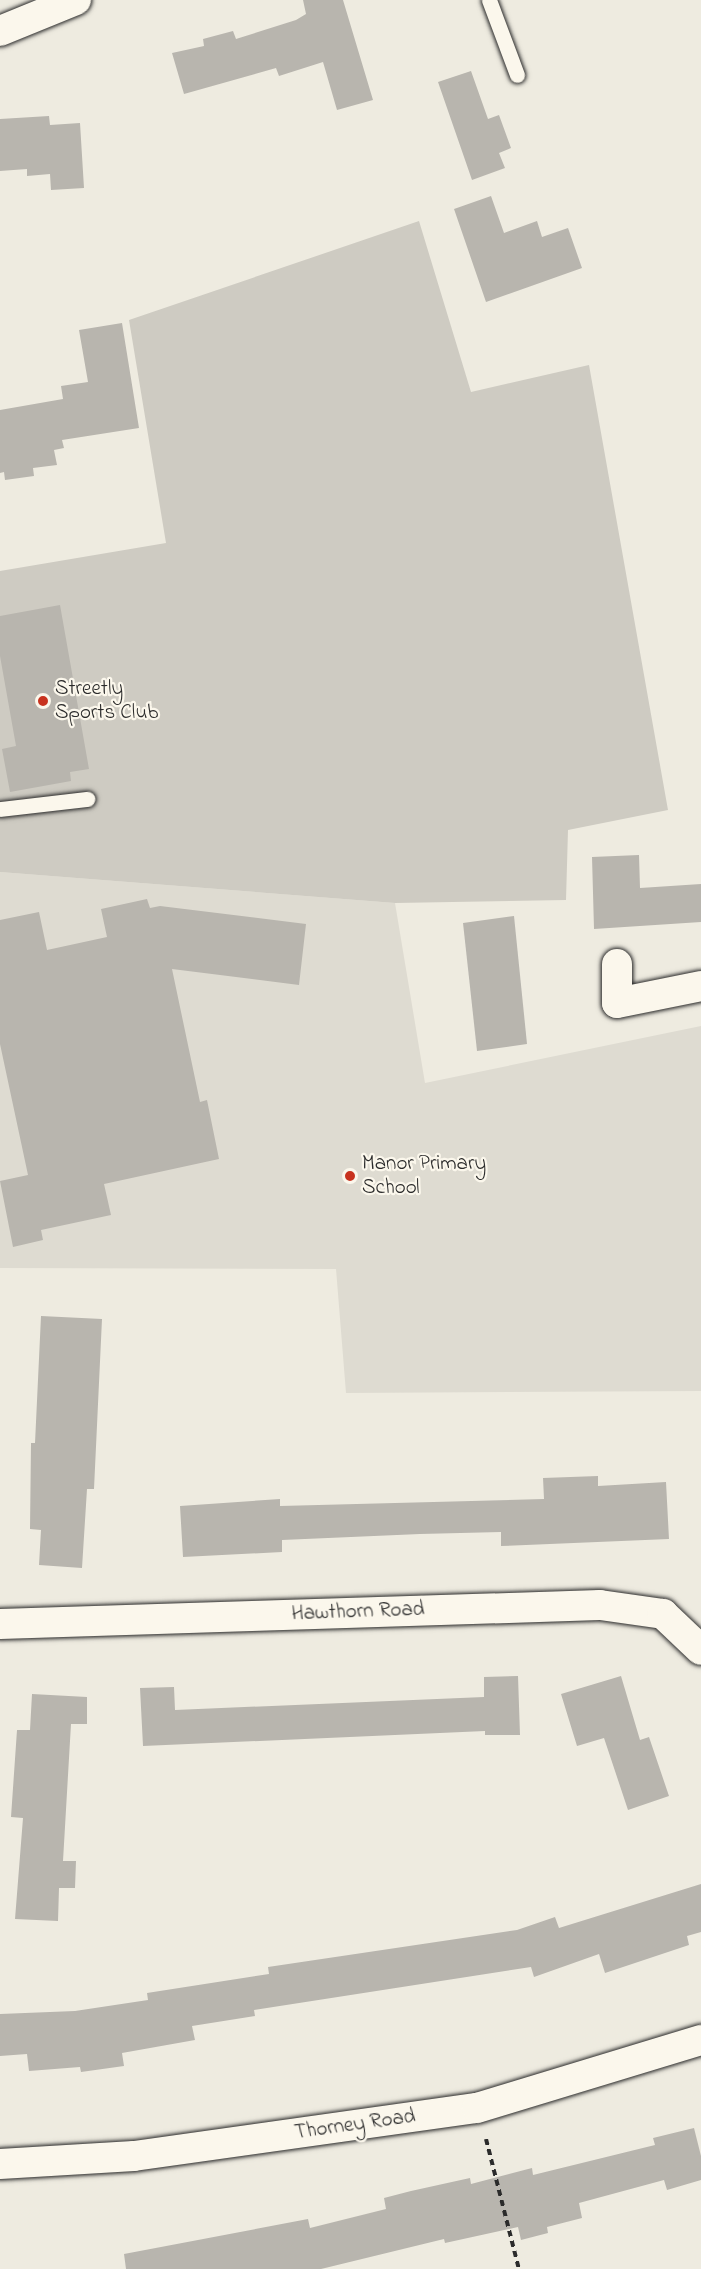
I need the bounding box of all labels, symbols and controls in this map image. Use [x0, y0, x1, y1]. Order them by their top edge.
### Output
place label: Streetly Sports Club [55, 676, 158, 726]
marker: Streetly Sports Club [36, 694, 50, 708]
place label: Manor Primary School [362, 1151, 486, 1201]
marker: Manor Primary School [343, 1169, 357, 1183]
street label: Hawthorn Road [291, 1597, 425, 1627]
street label: Thorney Road [293, 2104, 417, 2146]

